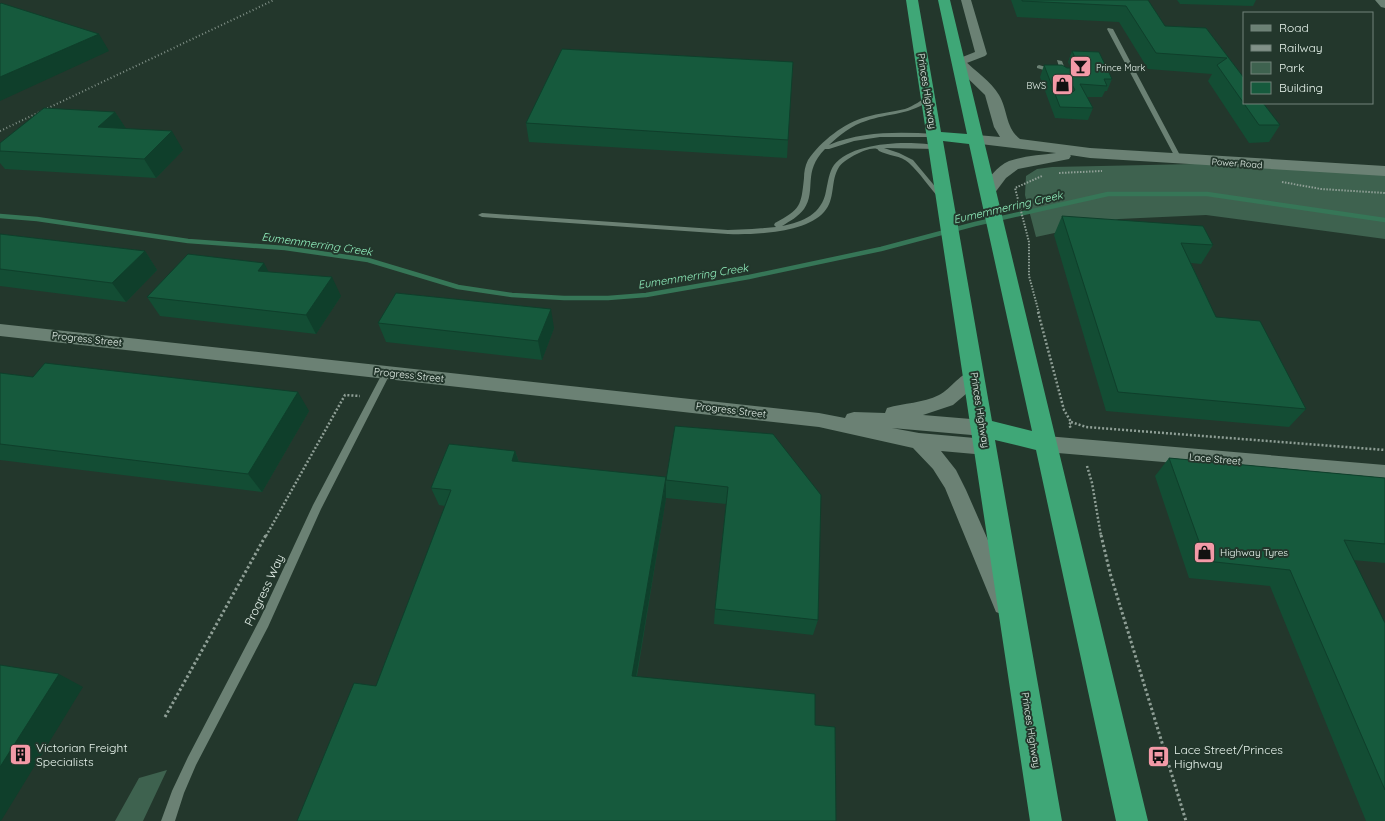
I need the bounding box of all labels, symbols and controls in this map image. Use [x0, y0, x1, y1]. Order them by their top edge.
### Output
legend [1243, 12, 1373, 104]
text: Road [1279, 20, 1309, 35]
text: Railway [1279, 40, 1323, 55]
street label: Princes Highway [915, 52, 939, 130]
bar icon: Prince Mark [1068, 54, 1094, 80]
text: Park [1279, 60, 1304, 75]
place label: Prince Mark [1096, 62, 1146, 73]
shop icon: BWS [1049, 72, 1075, 98]
place label: BWS [1027, 80, 1046, 91]
text: Building [1279, 80, 1323, 95]
street label: Power Road [1211, 156, 1263, 170]
water label: Eumemmerring Creek [952, 187, 1065, 226]
water label: Eumemmerring Creek [261, 229, 374, 259]
water label: Eumemmerring Creek [637, 260, 750, 292]
street label: Progress Street [51, 329, 123, 349]
street label: Progress Street [373, 365, 445, 385]
street label: Princes Highway [968, 371, 992, 449]
street label: Progress Street [695, 399, 767, 421]
street label: Lace Street [1188, 450, 1242, 468]
shop icon: Highway Tyres [1192, 539, 1218, 565]
place label: Highway Tyres [1220, 546, 1288, 559]
street label: Progress Way [241, 552, 287, 628]
street label: Princes Highway [1019, 691, 1043, 769]
place label: Victorian Freight Specialists [36, 740, 127, 769]
building icon: Victorian Freight Specialists [8, 741, 34, 767]
place label: Lace Street/Princes Highway [1174, 742, 1283, 771]
bus stop icon: Lace Street/Princes Highway [1146, 743, 1172, 769]

